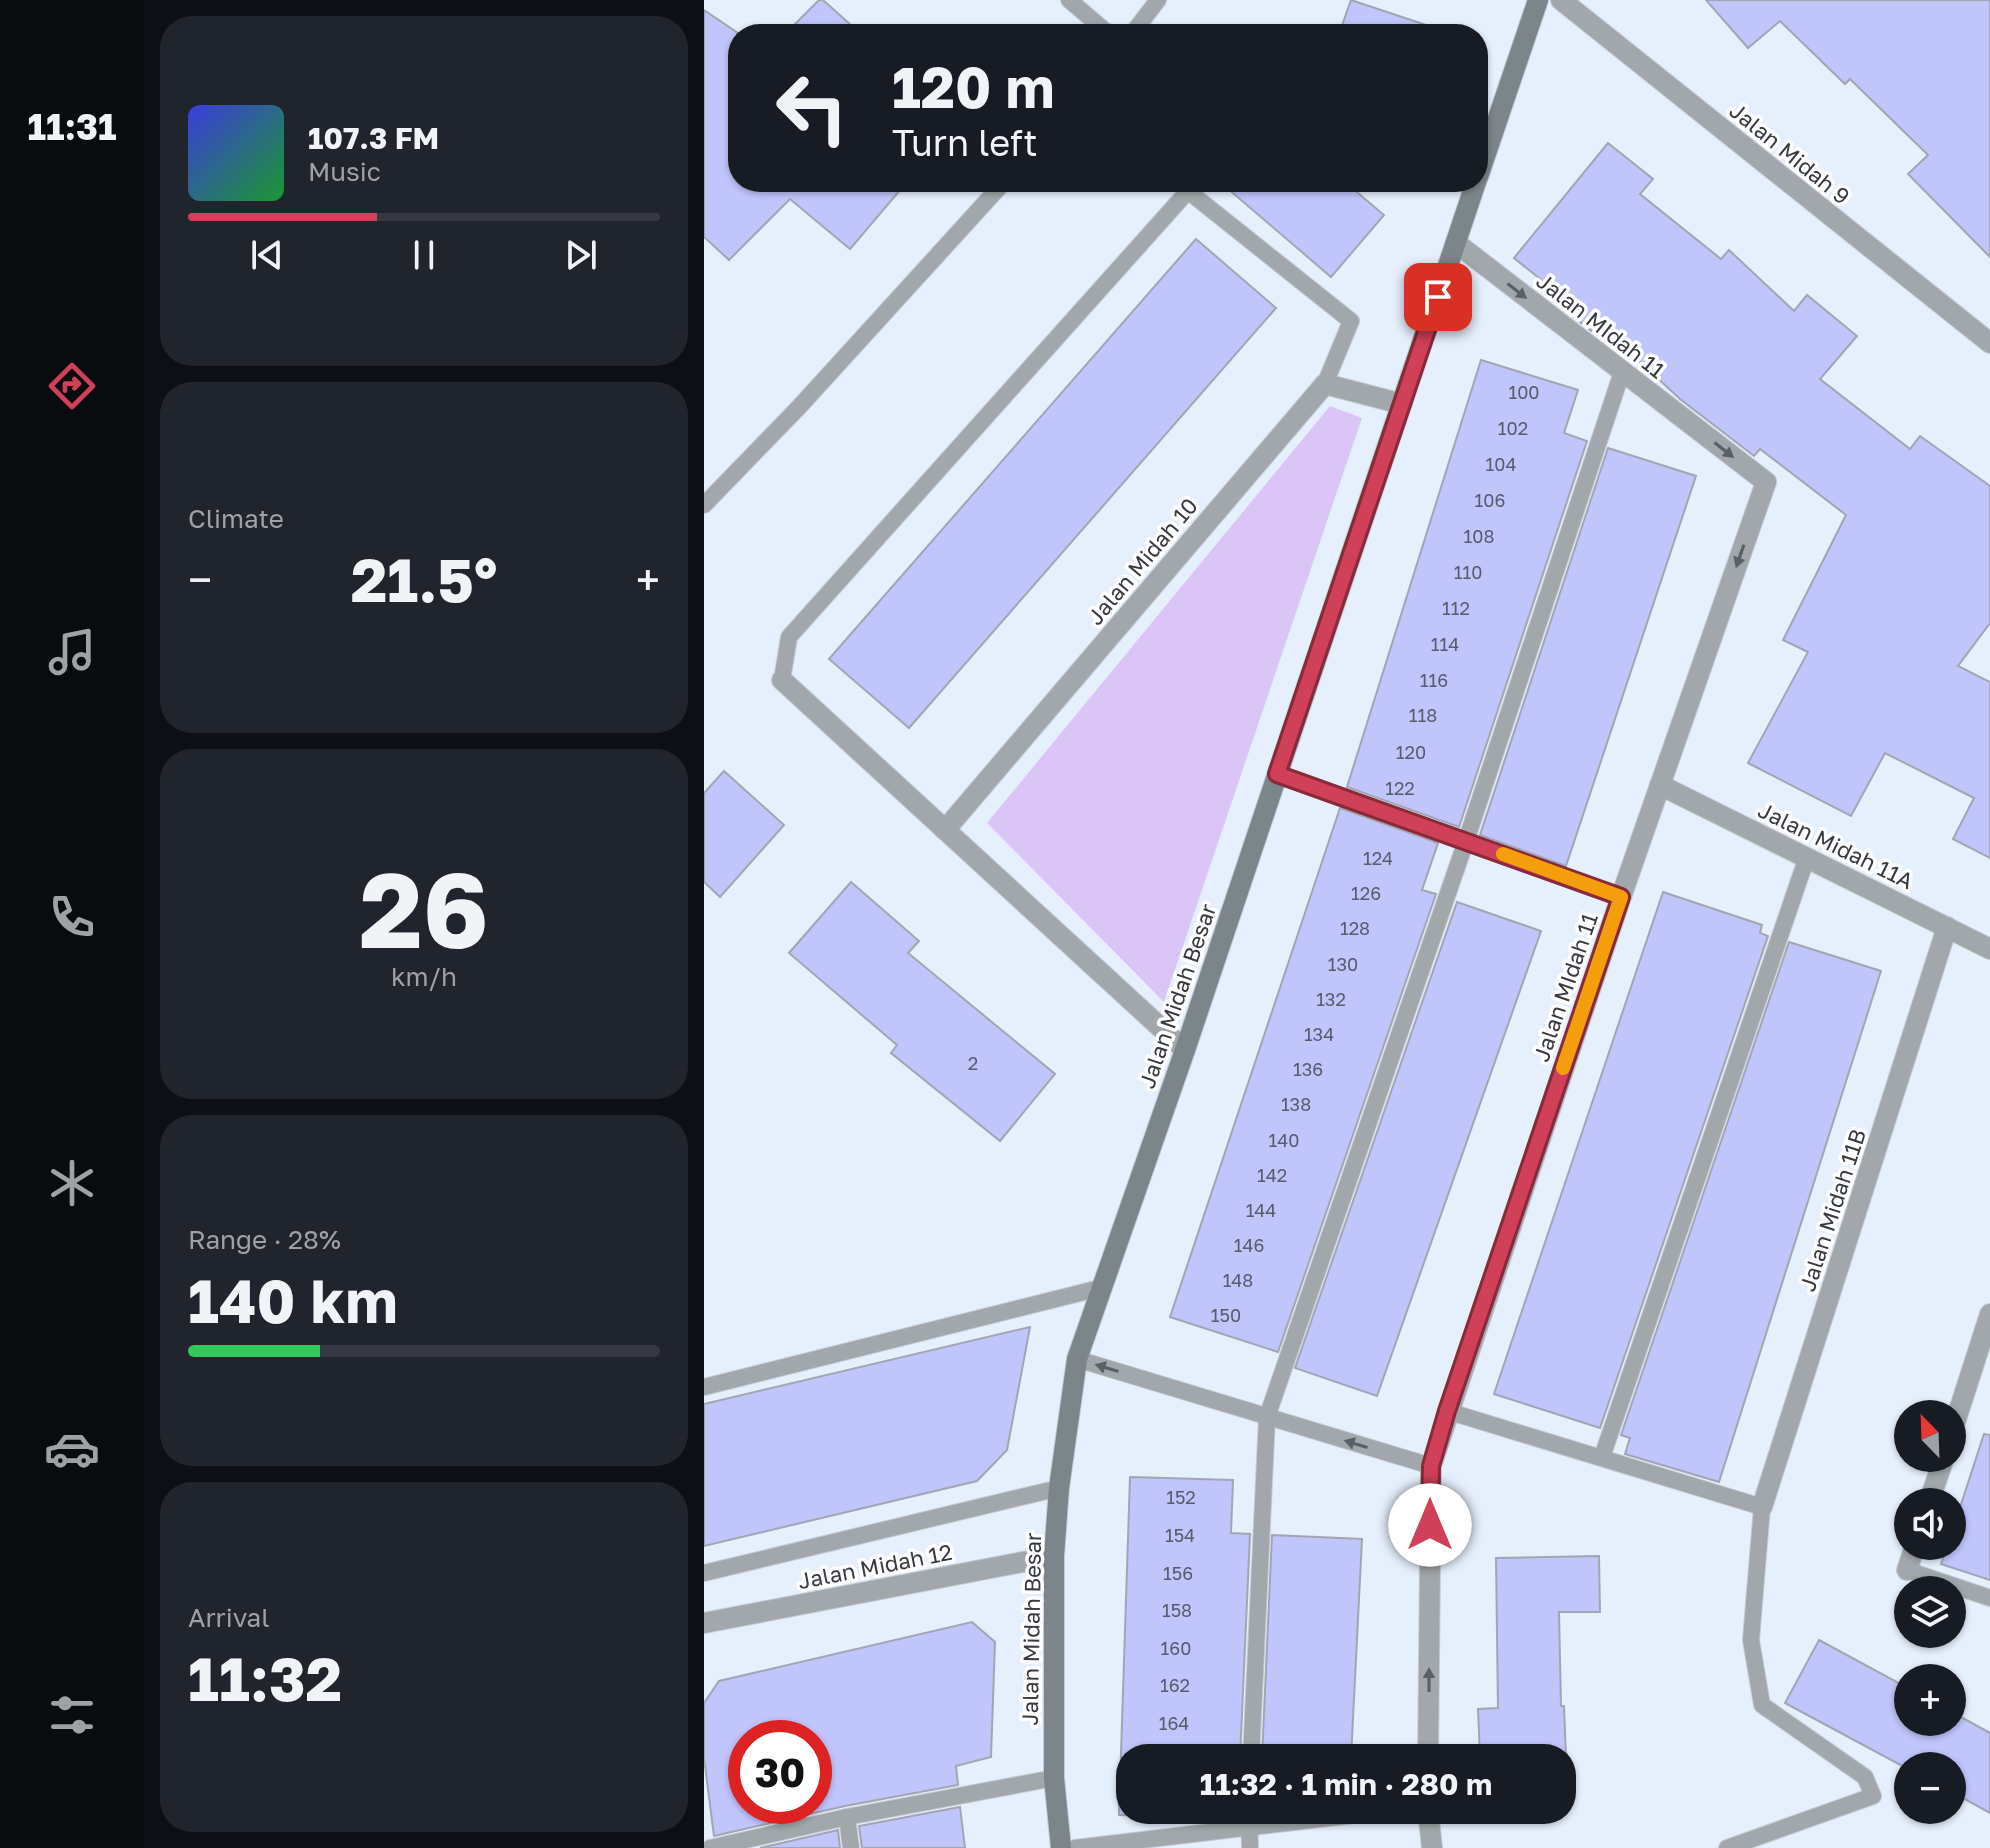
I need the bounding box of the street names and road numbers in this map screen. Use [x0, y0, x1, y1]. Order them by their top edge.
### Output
street label: Jalan Midah 9 [1725, 96, 1855, 210]
street label: Jalan MIdah 11 [1531, 267, 1671, 384]
street label: Jalan Midah 10 [1081, 492, 1203, 630]
street label: Jalan Midah 11A [1754, 796, 1918, 894]
street label: Jalan Midah Besar [1133, 900, 1221, 1092]
street label: Jalan MIdah 11 [1527, 909, 1603, 1065]
street label: Jalan Midah 11B [1793, 1125, 1871, 1295]
street label: Jalan Midah Besar [1016, 1532, 1046, 1726]
street label: Jalan Midah 12 [796, 1538, 954, 1594]

